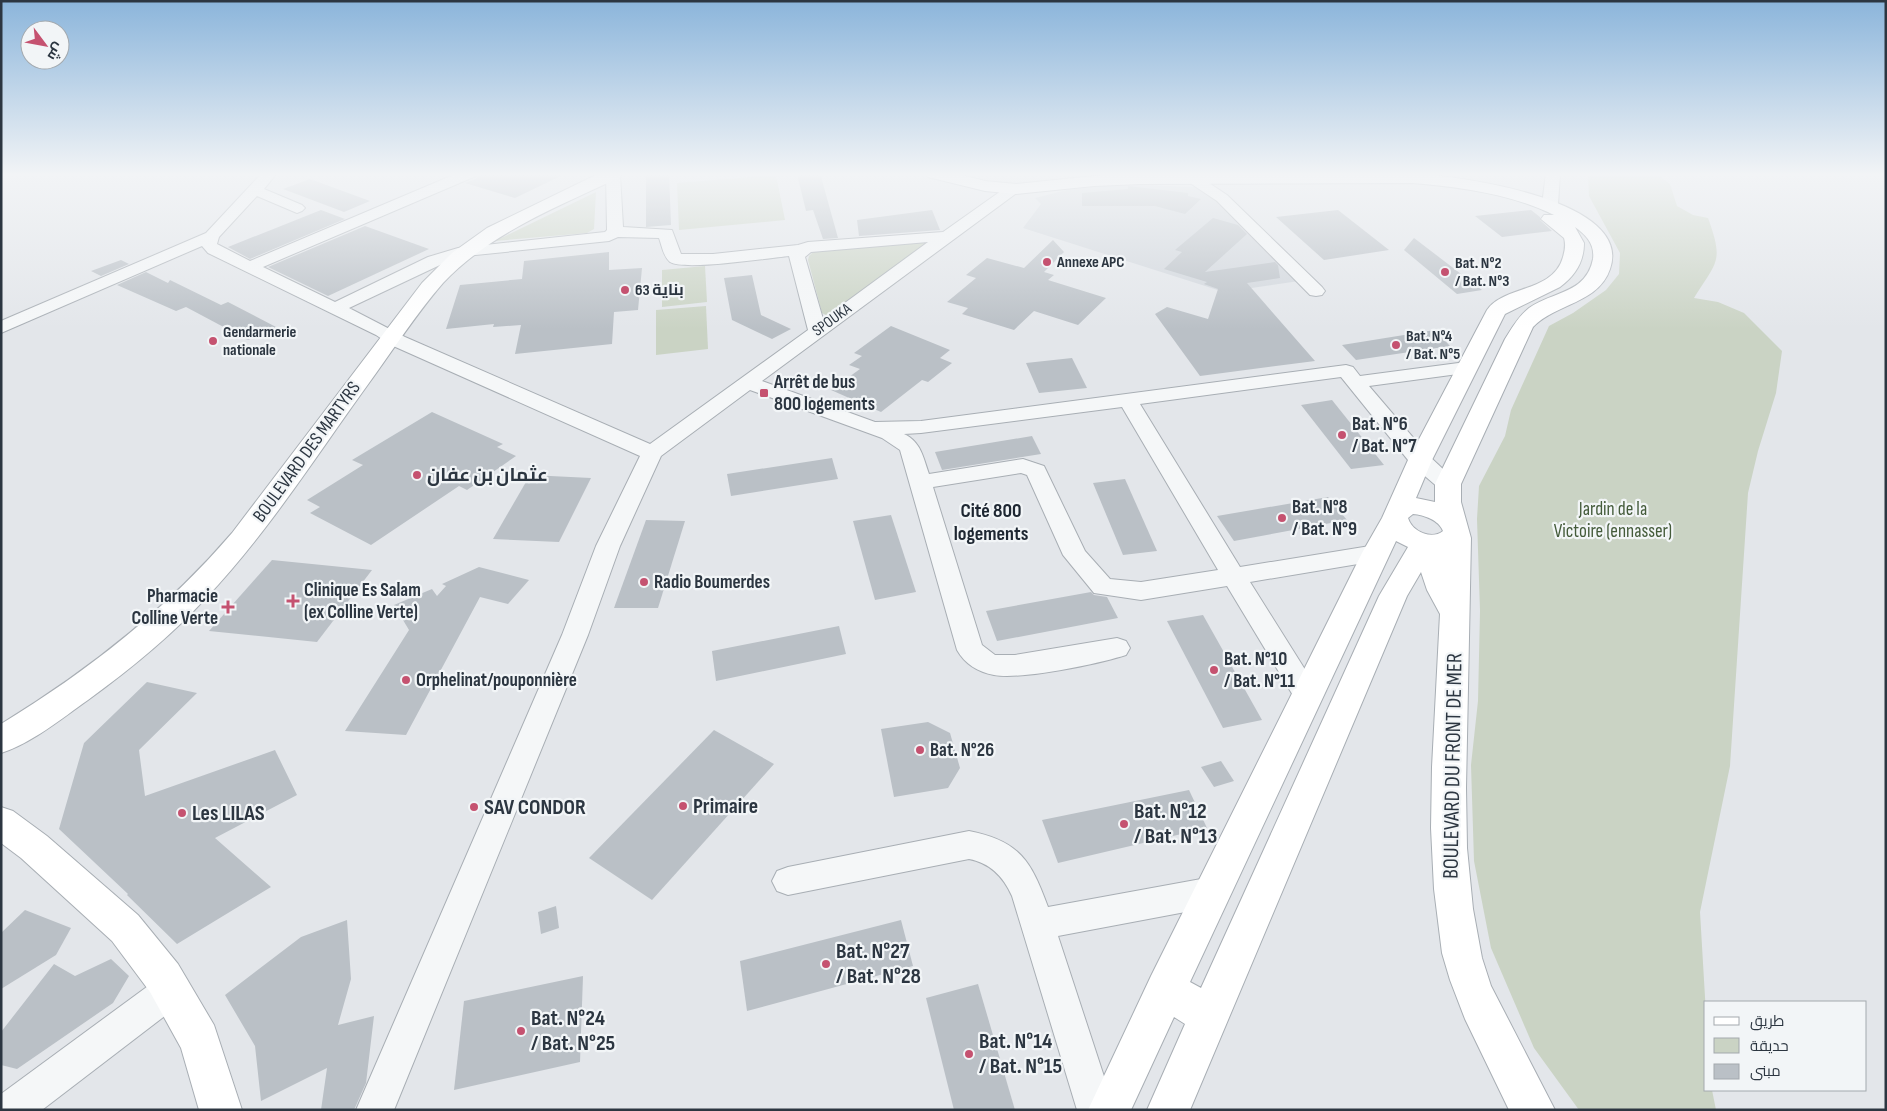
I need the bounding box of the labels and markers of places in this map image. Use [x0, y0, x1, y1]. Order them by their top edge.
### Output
place label: Annexe APC [1056, 253, 1125, 272]
place label: Bat. N°2 / Bat. N°3 [1455, 254, 1509, 291]
marker: Annexe APC [1041, 256, 1053, 268]
marker: Bat. N°2 / Bat. N°3 [1439, 266, 1451, 278]
place label: بناية 63 [635, 281, 684, 300]
marker: بناية 63 [619, 284, 631, 296]
place label: Gendarmerie nationale [223, 323, 296, 360]
place label: Bat. N°4 / Bat. N°5 [1406, 327, 1460, 364]
marker: Gendarmerie nationale [207, 335, 219, 347]
marker: Bat. N°4 / Bat. N°5 [1390, 339, 1402, 351]
place label: Arrêt de bus 800 logements [773, 371, 875, 416]
marker: Arrêt de bus 800 logements [758, 387, 770, 399]
place label: Bat. N°6 / Bat. N°7 [1352, 413, 1417, 458]
marker: Bat. N°6 / Bat. N°7 [1336, 429, 1348, 441]
place label: عثمان بن عفان [427, 464, 548, 487]
marker: عثمان بن عفان [411, 469, 423, 481]
place label: Bat. N°8 / Bat. N°9 [1292, 496, 1357, 541]
marker: Bat. N°8 / Bat. N°9 [1276, 512, 1288, 524]
place label: Radio Boumerdes [654, 571, 770, 594]
marker: Radio Boumerdes [638, 576, 650, 588]
place label: Clinique Es Salam (ex Colline Verte) [304, 579, 421, 624]
place label: Pharmacie Colline Verte [132, 585, 218, 630]
marker: Clinique Es Salam (ex Colline Verte) [286, 594, 300, 608]
marker: Pharmacie Colline Verte [222, 601, 234, 613]
place label: Bat. N°10 / Bat. N°11 [1224, 648, 1295, 693]
marker: Bat. N°10 / Bat. N°11 [1208, 664, 1220, 676]
place label: Orphelinat/pouponnière [416, 669, 577, 692]
marker: Orphelinat/pouponnière [400, 674, 412, 686]
place label: Bat. N°26 [930, 739, 994, 762]
marker: Bat. N°26 [914, 744, 926, 756]
place label: Primaire [693, 793, 758, 820]
place label: SAV CONDOR [484, 794, 586, 821]
place label: Bat. N°12 / Bat. N°13 [1134, 798, 1217, 850]
place label: Les LILAS [192, 800, 265, 827]
marker: Primaire [677, 800, 689, 812]
marker: SAV CONDOR [468, 801, 480, 813]
marker: Les LILAS [176, 807, 188, 819]
marker: Bat. N°12 / Bat. N°13 [1118, 818, 1130, 830]
place label: Bat. N°27 / Bat. N°28 [836, 938, 921, 990]
marker: Bat. N°27 / Bat. N°28 [820, 958, 832, 970]
place label: Bat. N°24 / Bat. N°25 [531, 1005, 615, 1057]
marker: Bat. N°24 / Bat. N°25 [515, 1025, 527, 1037]
place label: Bat. N°14 / Bat. N°15 [979, 1028, 1062, 1080]
marker: Bat. N°14 / Bat. N°15 [963, 1048, 975, 1060]

